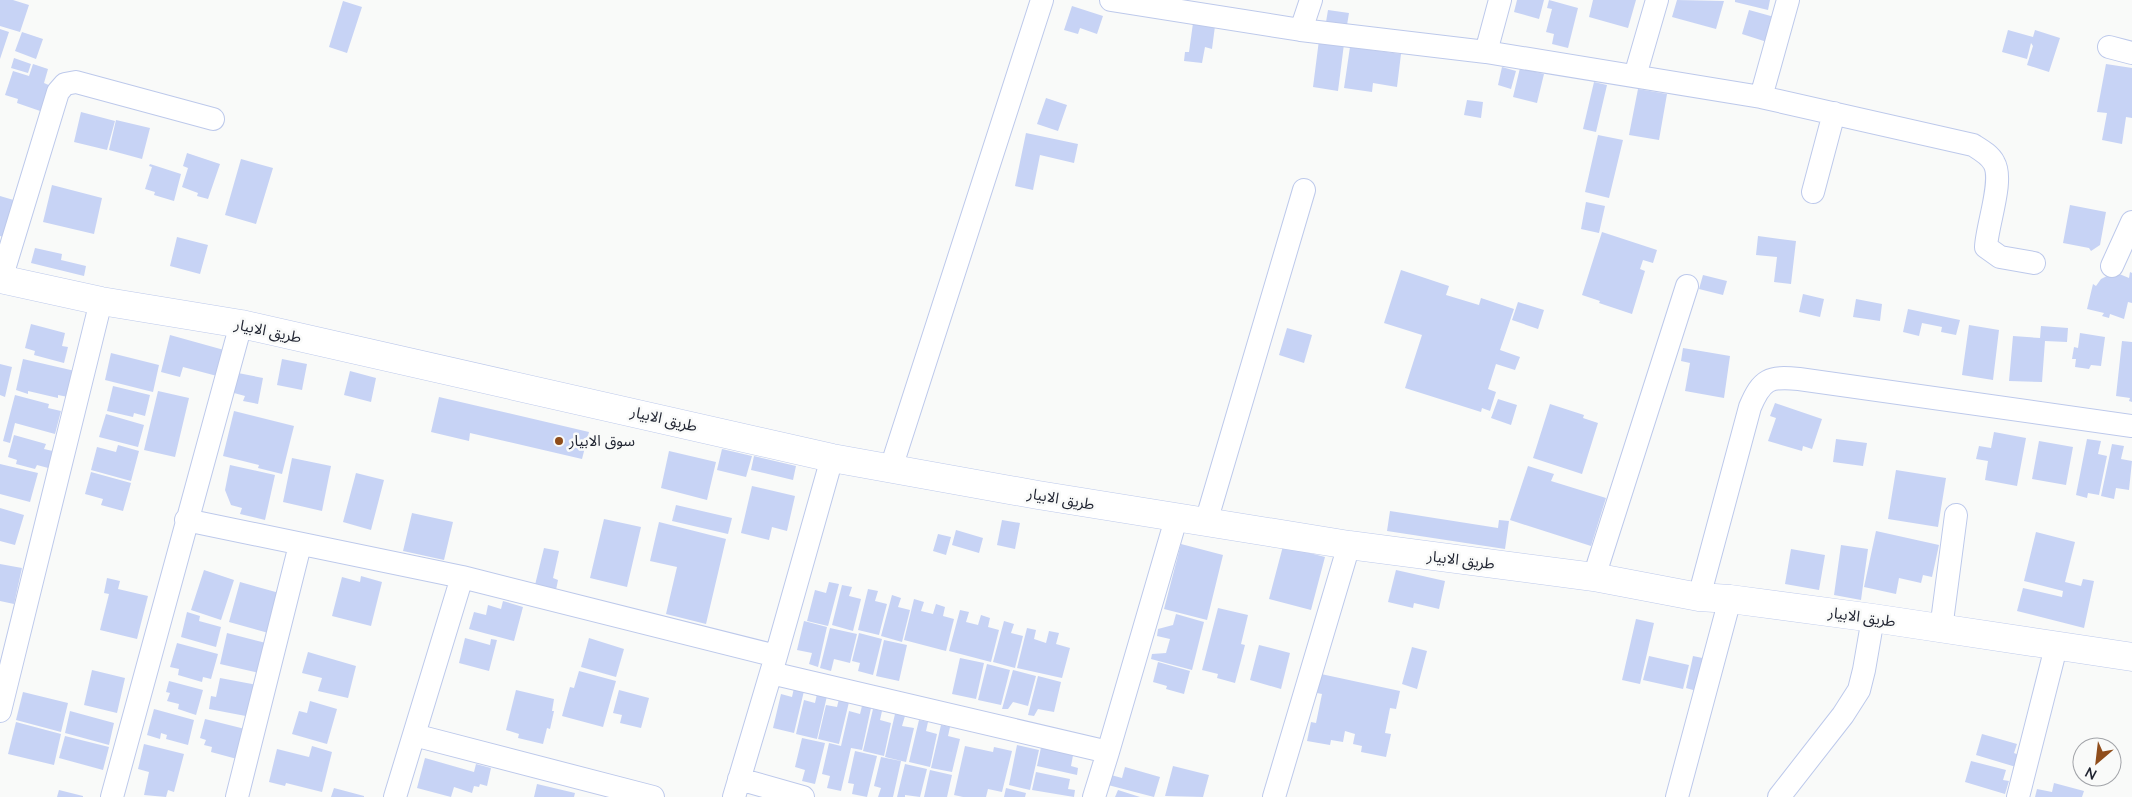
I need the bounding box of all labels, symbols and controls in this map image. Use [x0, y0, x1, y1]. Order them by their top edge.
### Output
street label: طريق الابيار [232, 314, 303, 348]
street label: طريق الابيار [628, 401, 699, 436]
place label: سوق الابيار [568, 431, 635, 450]
marker: سوق الابيار [553, 435, 565, 447]
street label: طريق الابيار [1025, 483, 1096, 515]
street label: طريق الابيار [1425, 546, 1496, 574]
street label: طريق الابيار [1826, 602, 1897, 632]
north arrow [2072, 737, 2122, 787]
text: N [2082, 764, 2099, 784]

